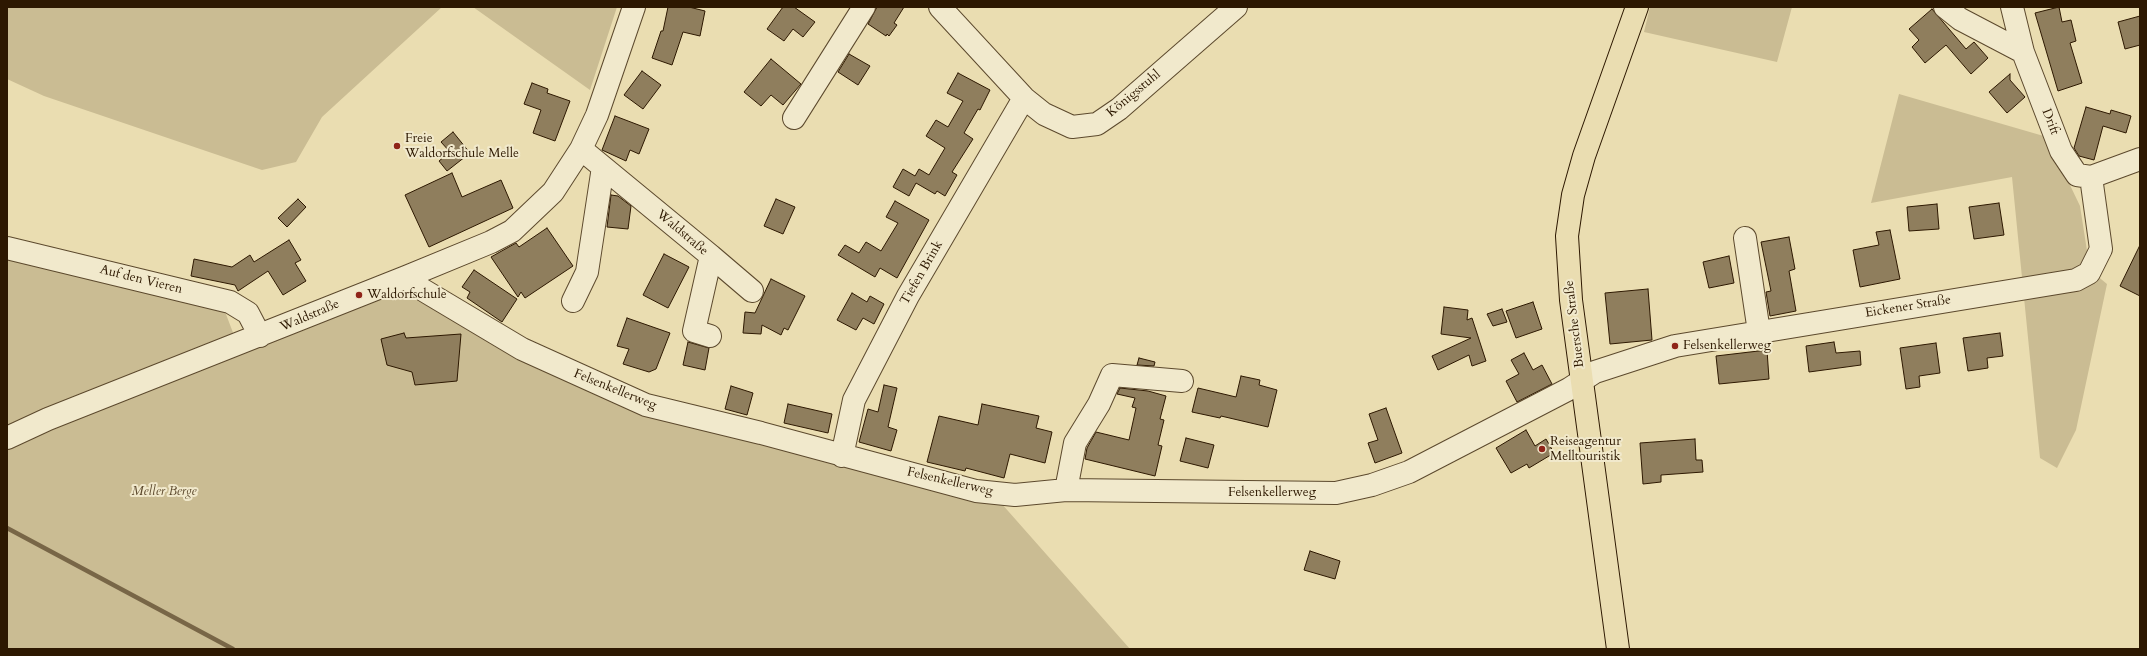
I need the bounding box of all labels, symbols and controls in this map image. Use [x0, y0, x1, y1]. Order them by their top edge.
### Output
street label: Königsstuhl [1104, 67, 1164, 121]
street label: Drift [2038, 107, 2062, 137]
place label: Freie Waldorfschule Melle [405, 131, 519, 162]
marker: Freie Waldorfschule Melle [392, 141, 402, 151]
street label: Waldstraße [653, 207, 711, 259]
street label: Tiefen Brink [897, 238, 947, 308]
street label: Auf den Vieren [98, 262, 184, 298]
street label: Buersche Straße [1562, 279, 1588, 369]
place label: Waldorfschule [367, 287, 447, 303]
marker: Waldorfschule [354, 290, 364, 300]
street label: Eickener Straße [1864, 293, 1952, 321]
street label: Waldstraße [278, 297, 342, 335]
place label: Felsenkellerweg [1683, 338, 1771, 354]
marker: Felsenkellerweg [1670, 341, 1680, 351]
street label: Felsenkellerweg [571, 366, 659, 414]
place label: Reiseagentur Melltouristik [1550, 434, 1621, 465]
marker: Reiseagentur Melltouristik [1537, 444, 1547, 454]
street label: Felsenkellerweg [905, 465, 995, 499]
park label: Meller Berge [132, 484, 196, 500]
street label: Felsenkellerweg [1228, 485, 1316, 501]

